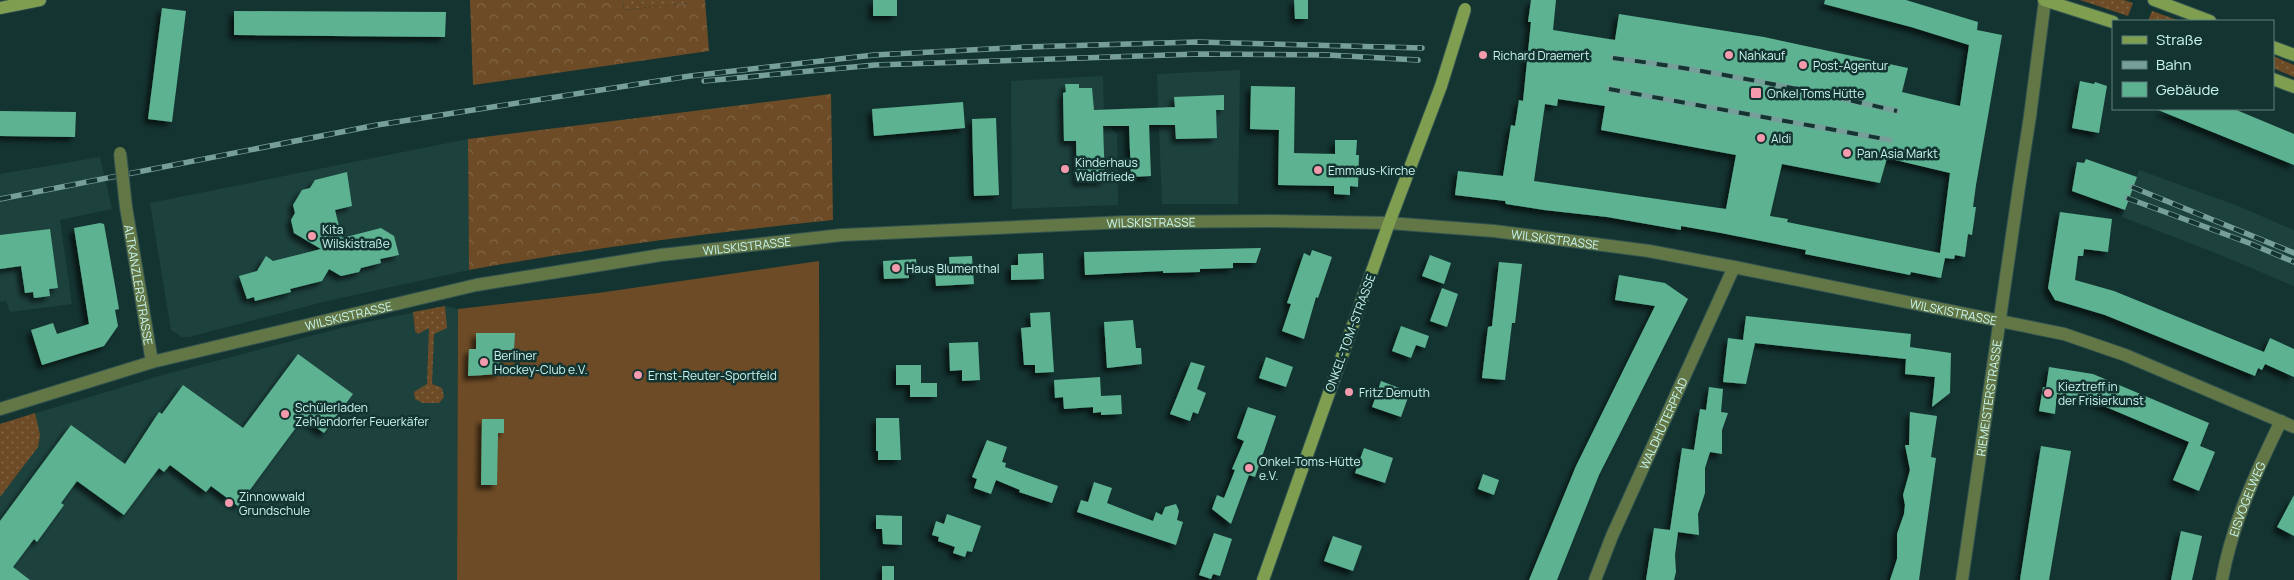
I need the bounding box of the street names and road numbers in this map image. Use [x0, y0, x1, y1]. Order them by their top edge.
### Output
street label: WILSKISTRASSE [1106, 213, 1196, 231]
street label: ALTKANZLERSTRASSE [121, 223, 158, 347]
street label: WILSKISTRASSE [1510, 225, 1601, 253]
street label: WILSKISTRASSE [702, 232, 792, 259]
street label: ONKEL-TOM-STRASSE [1321, 272, 1379, 394]
street label: WILSKISTRASSE [1908, 294, 1999, 329]
street label: WILSKISTRASSE [303, 297, 394, 334]
street label: RIEMEISTERSTRASSE [1972, 338, 2005, 457]
street label: WALDHÜTERPFAD [1635, 374, 1691, 472]
street label: EISVOGELWEG [2225, 458, 2269, 538]

